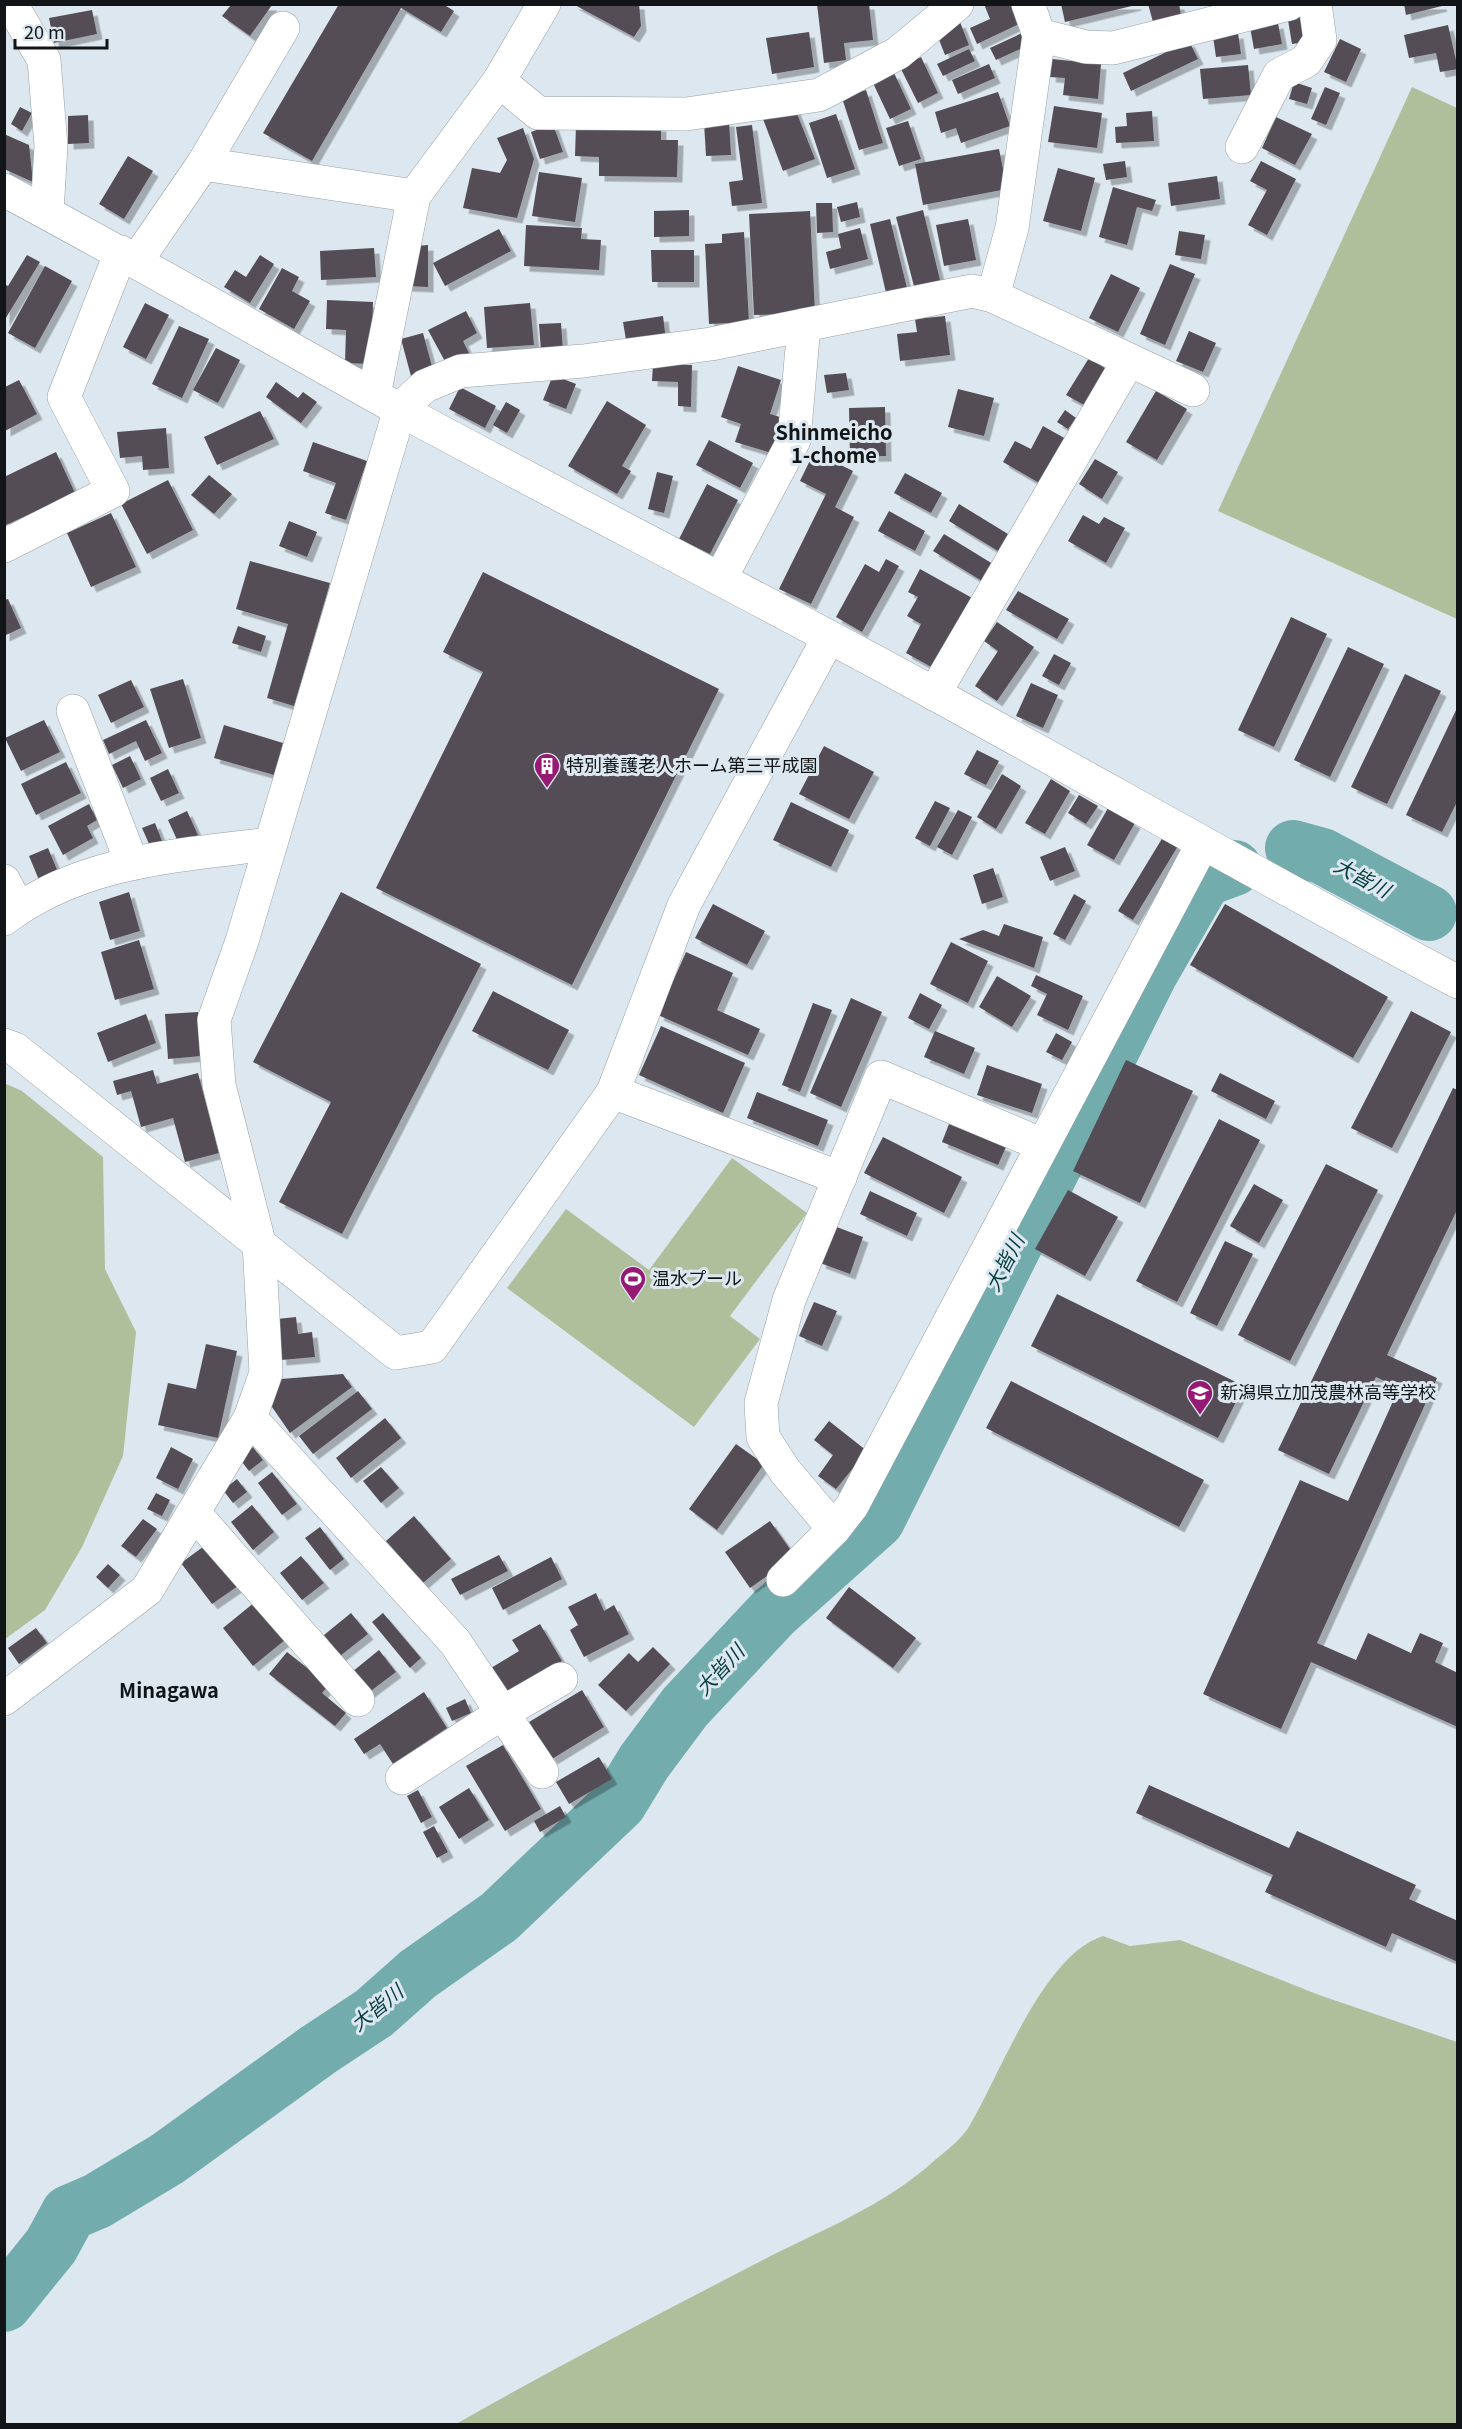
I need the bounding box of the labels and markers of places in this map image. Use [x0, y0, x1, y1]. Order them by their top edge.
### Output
building icon: 特別養護老人ホーム第三平成園 [532, 751, 562, 789]
place label: 特別養護老人ホーム第三平成園 [566, 751, 817, 777]
sports icon: 温水プール [618, 1264, 648, 1302]
place label: 温水プール [652, 1264, 742, 1290]
school or university icon: 新潟県立加茂農林高等学校 [1185, 1378, 1215, 1416]
place label: 新潟県立加茂農林高等学校 [1220, 1378, 1436, 1404]

